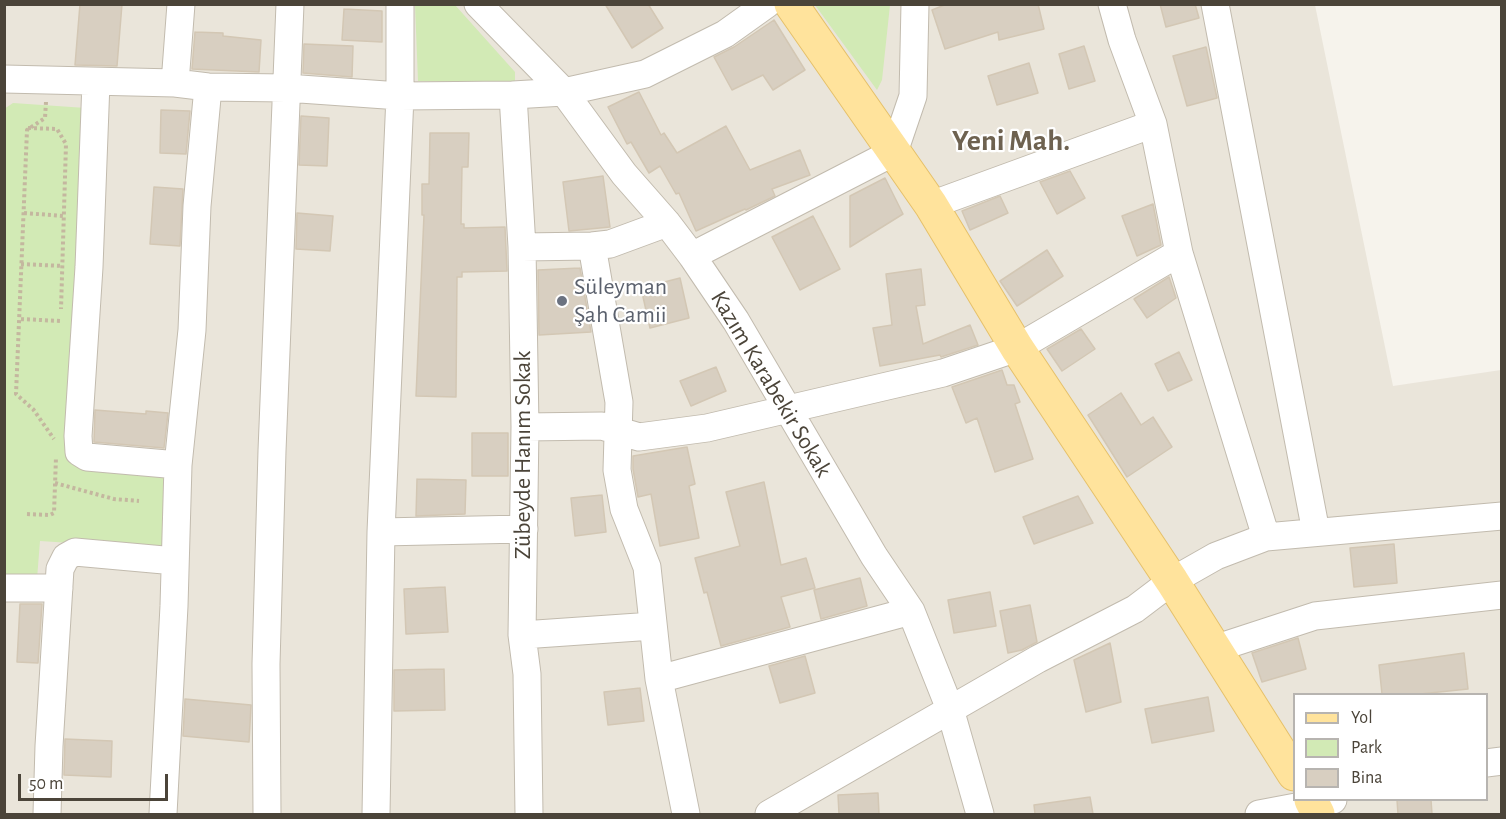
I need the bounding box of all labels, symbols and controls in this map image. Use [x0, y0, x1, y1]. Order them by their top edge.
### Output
district label: Yeni Mah. [952, 123, 1070, 159]
place label: Süleyman Şah Camii [574, 273, 667, 329]
street label: Kazım Karabekir Sokak [704, 286, 838, 482]
marker: Süleyman Şah Camii [555, 294, 569, 308]
street label: Zübeyde Hanım Sokak [509, 351, 537, 559]
legend [1293, 693, 1488, 801]
text: Yol [1351, 709, 1373, 727]
text: Park [1351, 739, 1382, 757]
scale bar [21, 762, 171, 800]
text: Bina [1351, 769, 1383, 787]
text: 50 m [29, 775, 63, 793]

